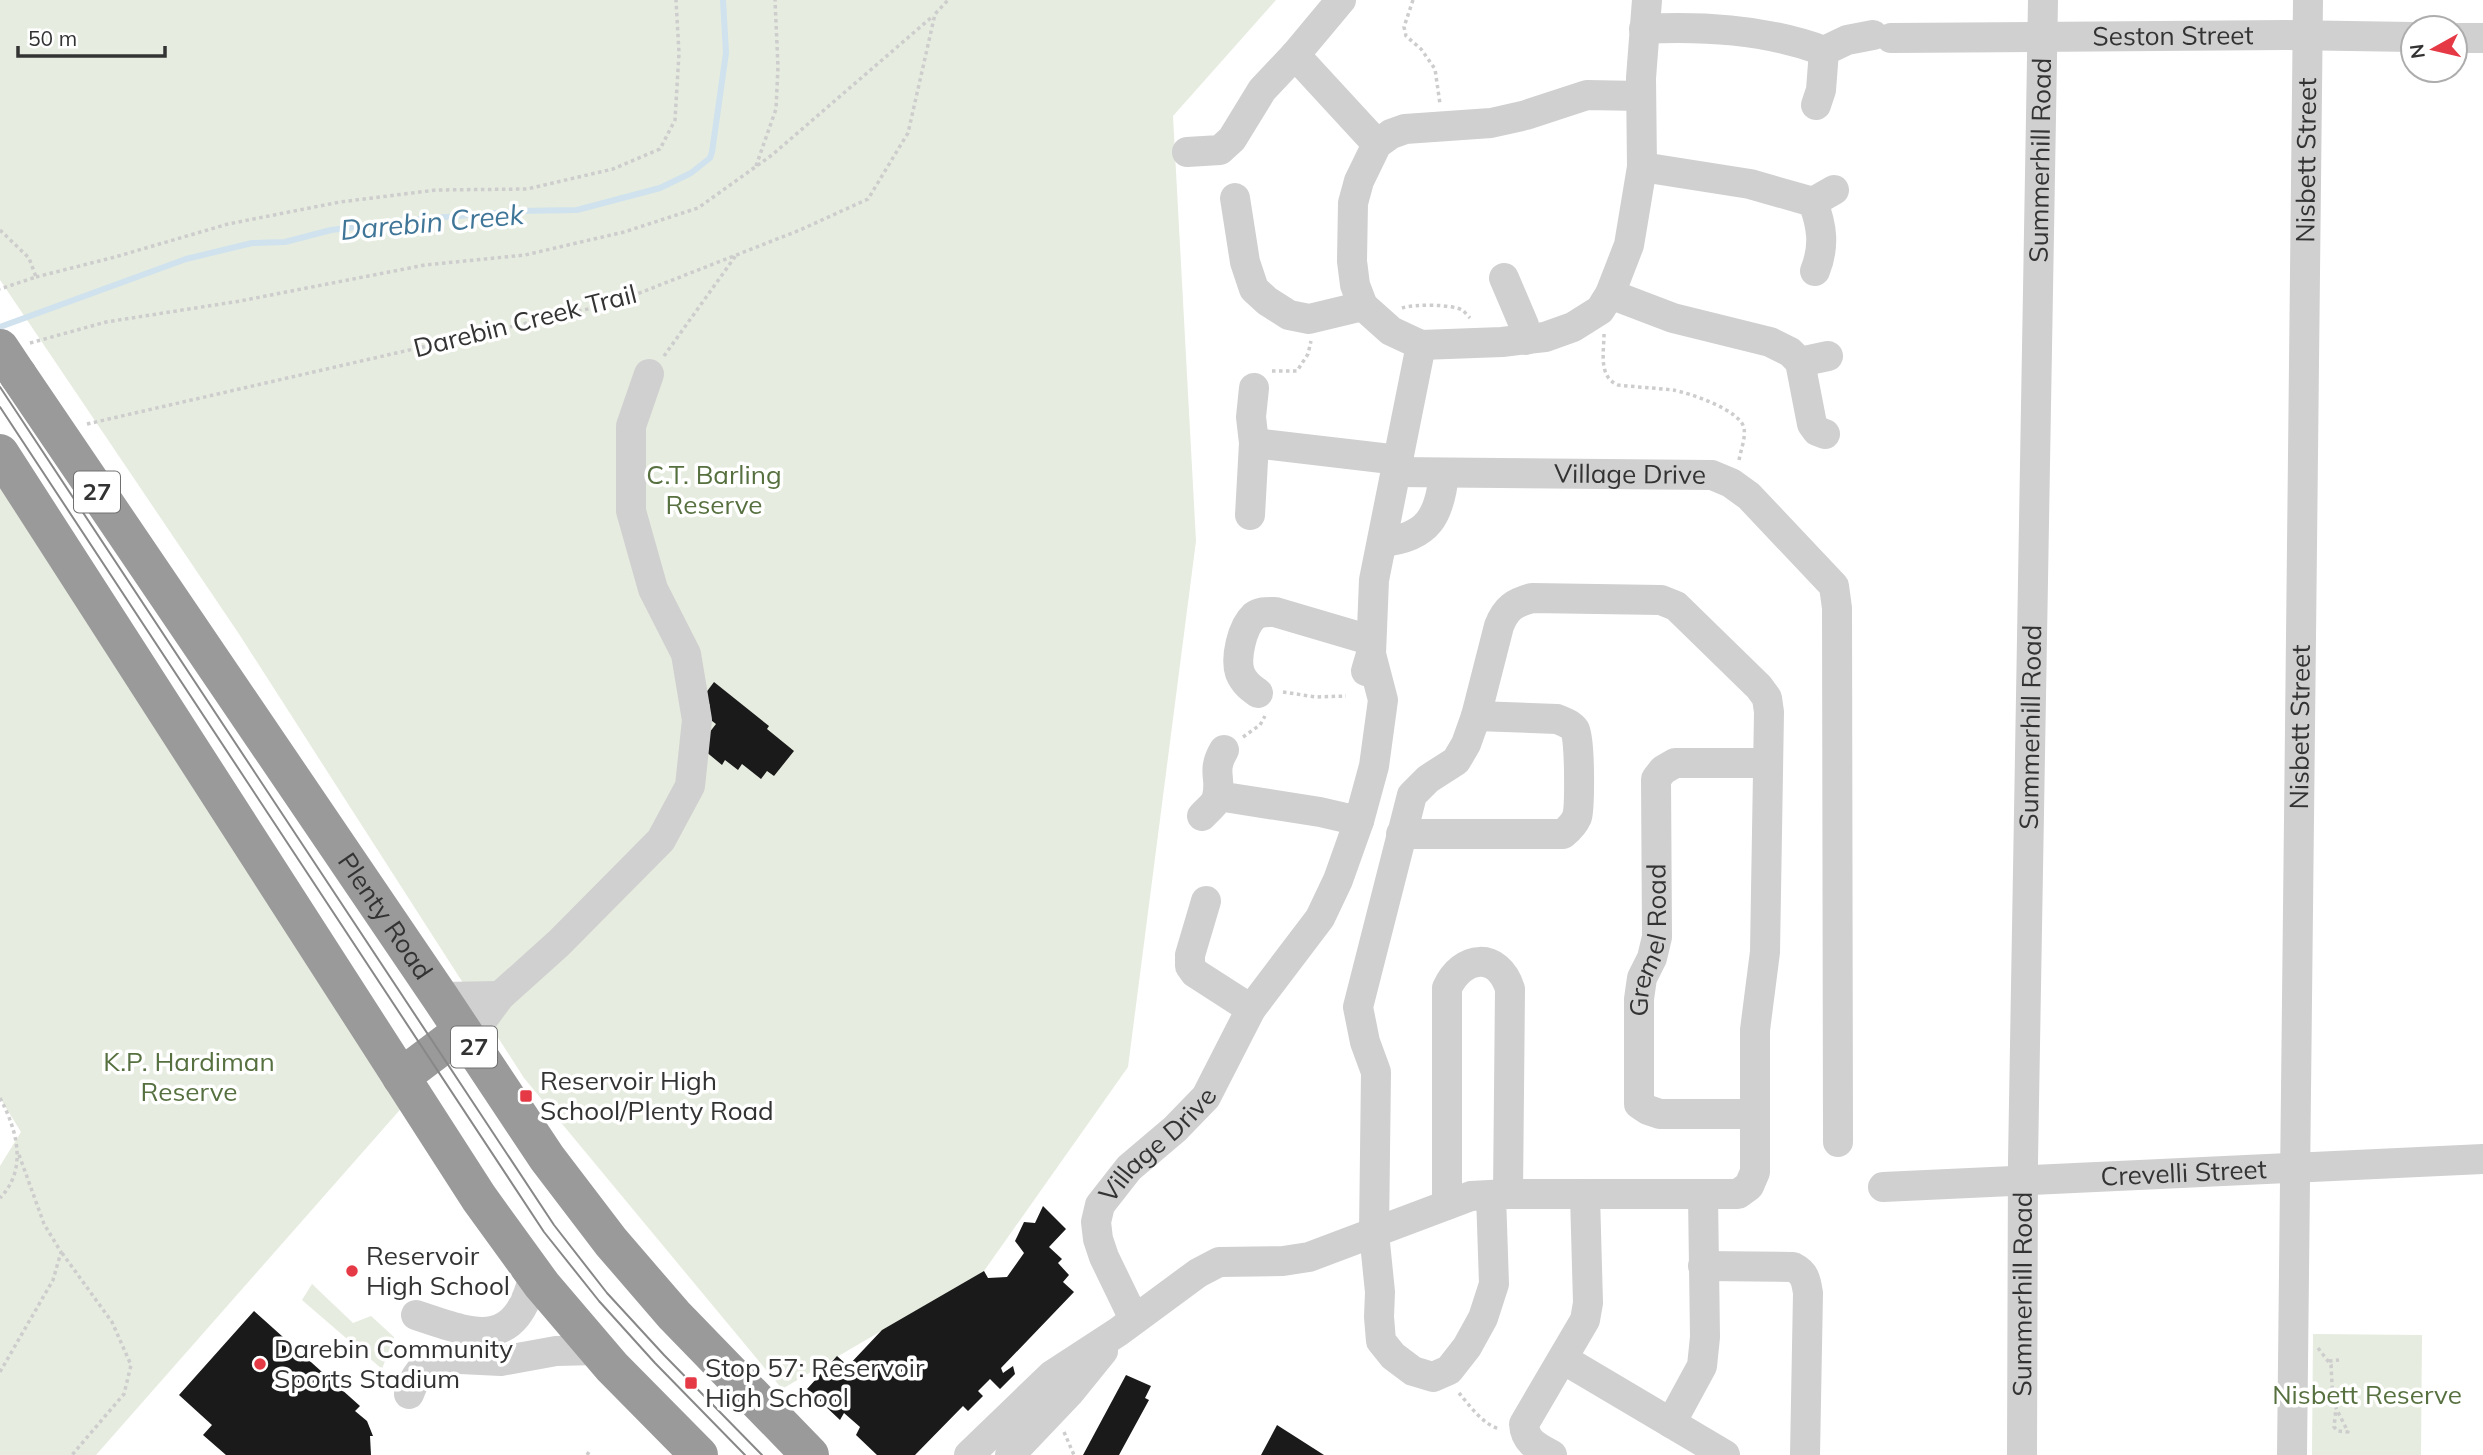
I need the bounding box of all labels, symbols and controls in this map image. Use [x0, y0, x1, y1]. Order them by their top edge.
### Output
scale bar [18, 14, 164, 58]
north arrow [2399, 14, 2469, 84]
street label: Seston Street [2092, 18, 2254, 52]
text: 50 m [28, 25, 77, 51]
text: N [2404, 43, 2430, 60]
street label: Summerhill Road [2021, 57, 2058, 263]
street label: Nisbett Street [2288, 77, 2323, 243]
water label: Darebin Creek [339, 196, 527, 247]
street label: Darebin Creek Trail [410, 277, 640, 364]
street label: Village Drive [1554, 457, 1706, 491]
park label: C.T. Barling Reserve [646, 458, 782, 521]
road number: 27 [74, 472, 120, 512]
street label: Summerhill Road [2012, 624, 2048, 830]
street label: Nisbett Street [2282, 644, 2317, 810]
street label: Plenty Road [331, 846, 440, 986]
street label: Gremel Road [1622, 863, 1673, 1017]
road number: 27 [451, 1027, 497, 1068]
park label: K.P. Hardiman Reserve [103, 1045, 275, 1108]
place label: Reservoir High School/Plenty Road [540, 1064, 774, 1127]
street label: Village Drive [1091, 1082, 1224, 1209]
marker: Reservoir High School/Plenty Road [518, 1088, 534, 1104]
street label: Crevelli Street [2100, 1152, 2267, 1193]
street label: Summerhill Road [2005, 1191, 2039, 1397]
place label: Reservoir High School [366, 1239, 510, 1302]
marker: Reservoir High School [344, 1263, 360, 1279]
place label: Darebin Community Sports Stadium [274, 1332, 513, 1395]
place label: Stop 57: Reservoir High School [705, 1351, 925, 1414]
marker: Darebin Community Sports Stadium [252, 1356, 268, 1372]
marker: Stop 57: Reservoir High School [683, 1375, 699, 1391]
park label: Nisbett Reserve [2272, 1378, 2462, 1411]

